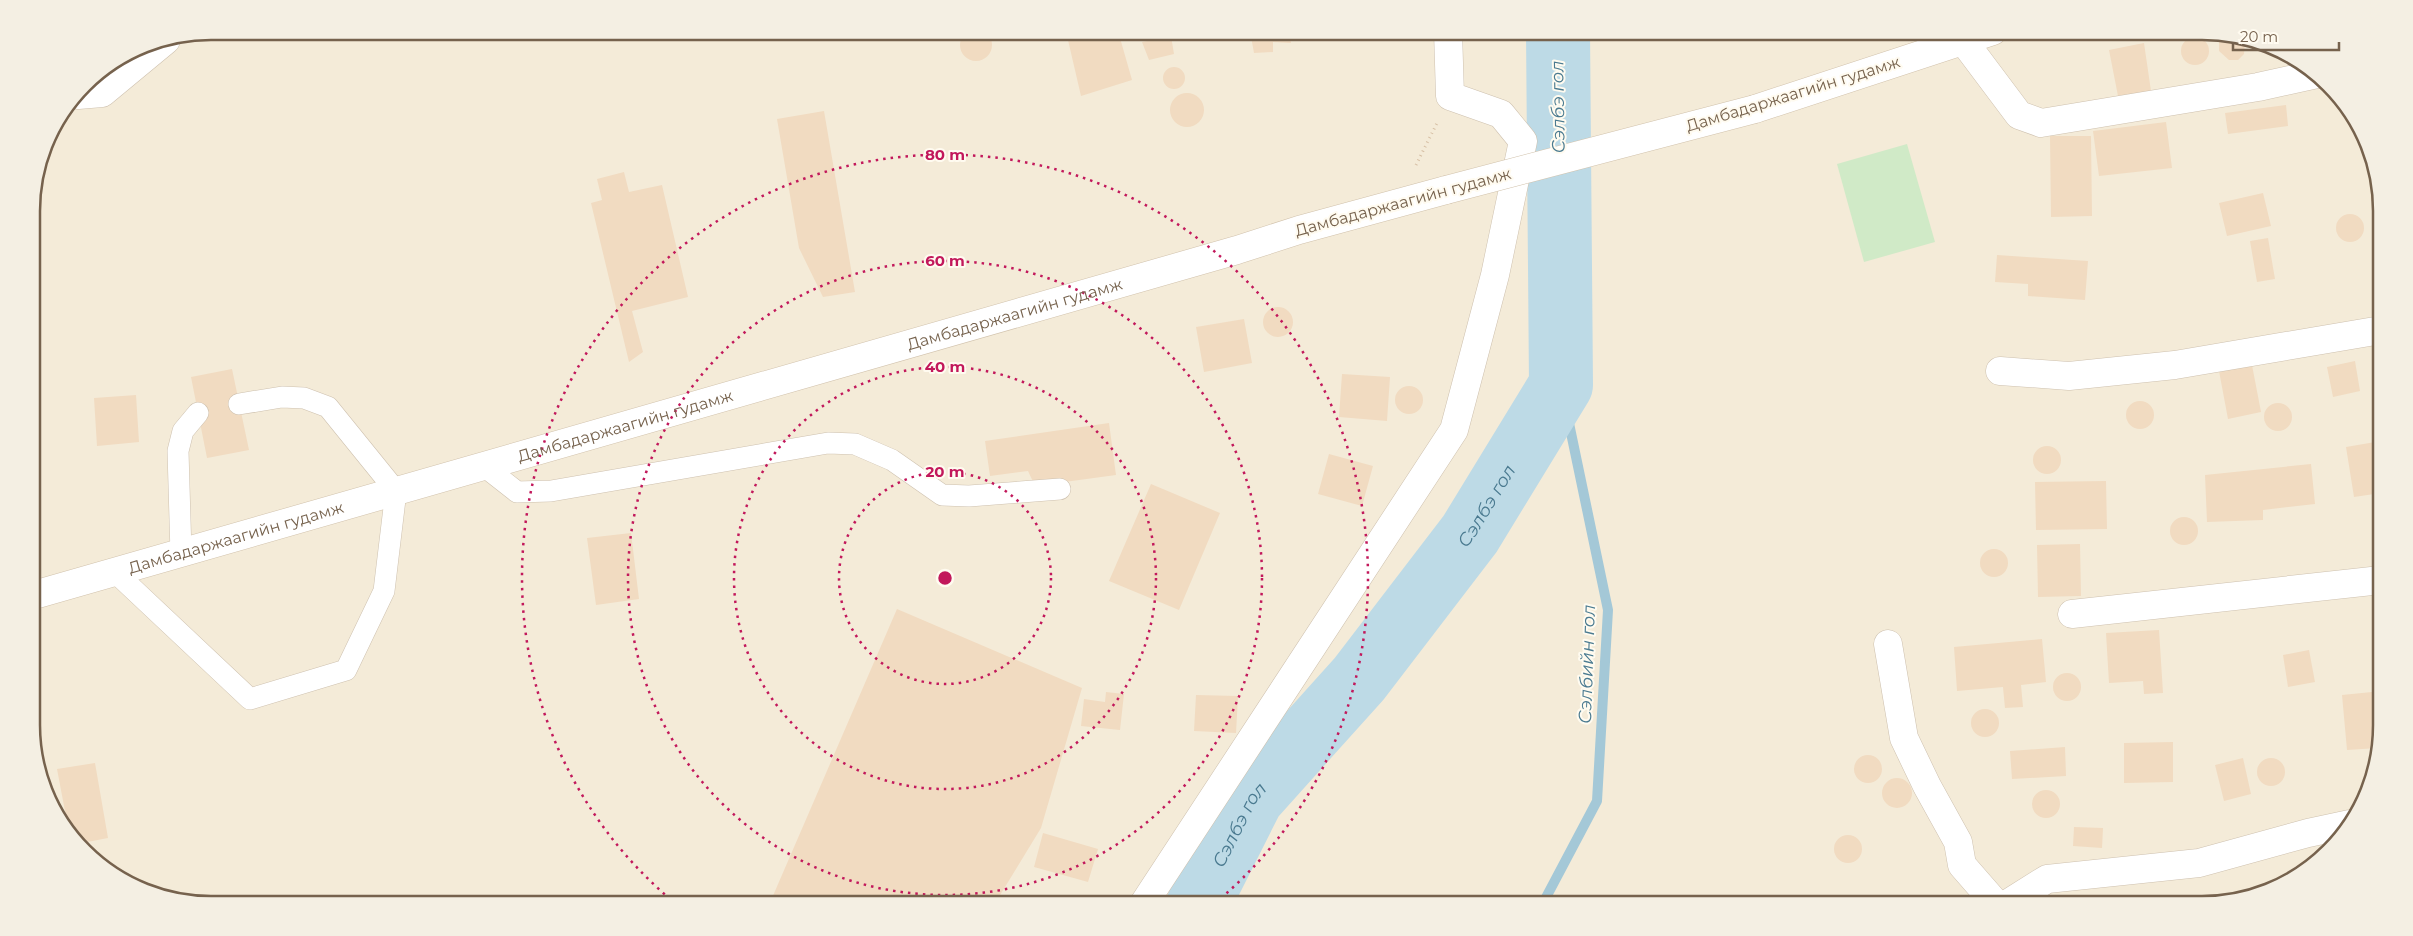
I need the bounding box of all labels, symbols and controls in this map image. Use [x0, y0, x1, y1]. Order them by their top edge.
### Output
scale bar [2233, 20, 2339, 52]
text: 20 m [2240, 27, 2278, 46]
street label: Дамбадаржаагийн гудамж [1684, 52, 1902, 136]
water label: Сэлбэ гол [1546, 60, 1570, 154]
text: 80 m [925, 145, 965, 164]
street label: Дамбадаржаагийн гудамж [1293, 164, 1513, 240]
text: 60 m [925, 251, 965, 270]
street label: Дамбадаржаагийн гудамж [905, 274, 1124, 354]
text: 40 m [925, 357, 965, 376]
street label: Дамбадаржаагийн гудамж [515, 386, 735, 465]
water label: Сэлбэ гол [1453, 461, 1521, 552]
text: 20 m [925, 462, 965, 481]
street label: Дамбадаржаагийн гудамж [126, 497, 346, 577]
centre of rings [936, 569, 954, 587]
water label: Сэлбийн гол [1574, 604, 1600, 724]
water label: Сэлбэ гол [1208, 778, 1271, 871]

